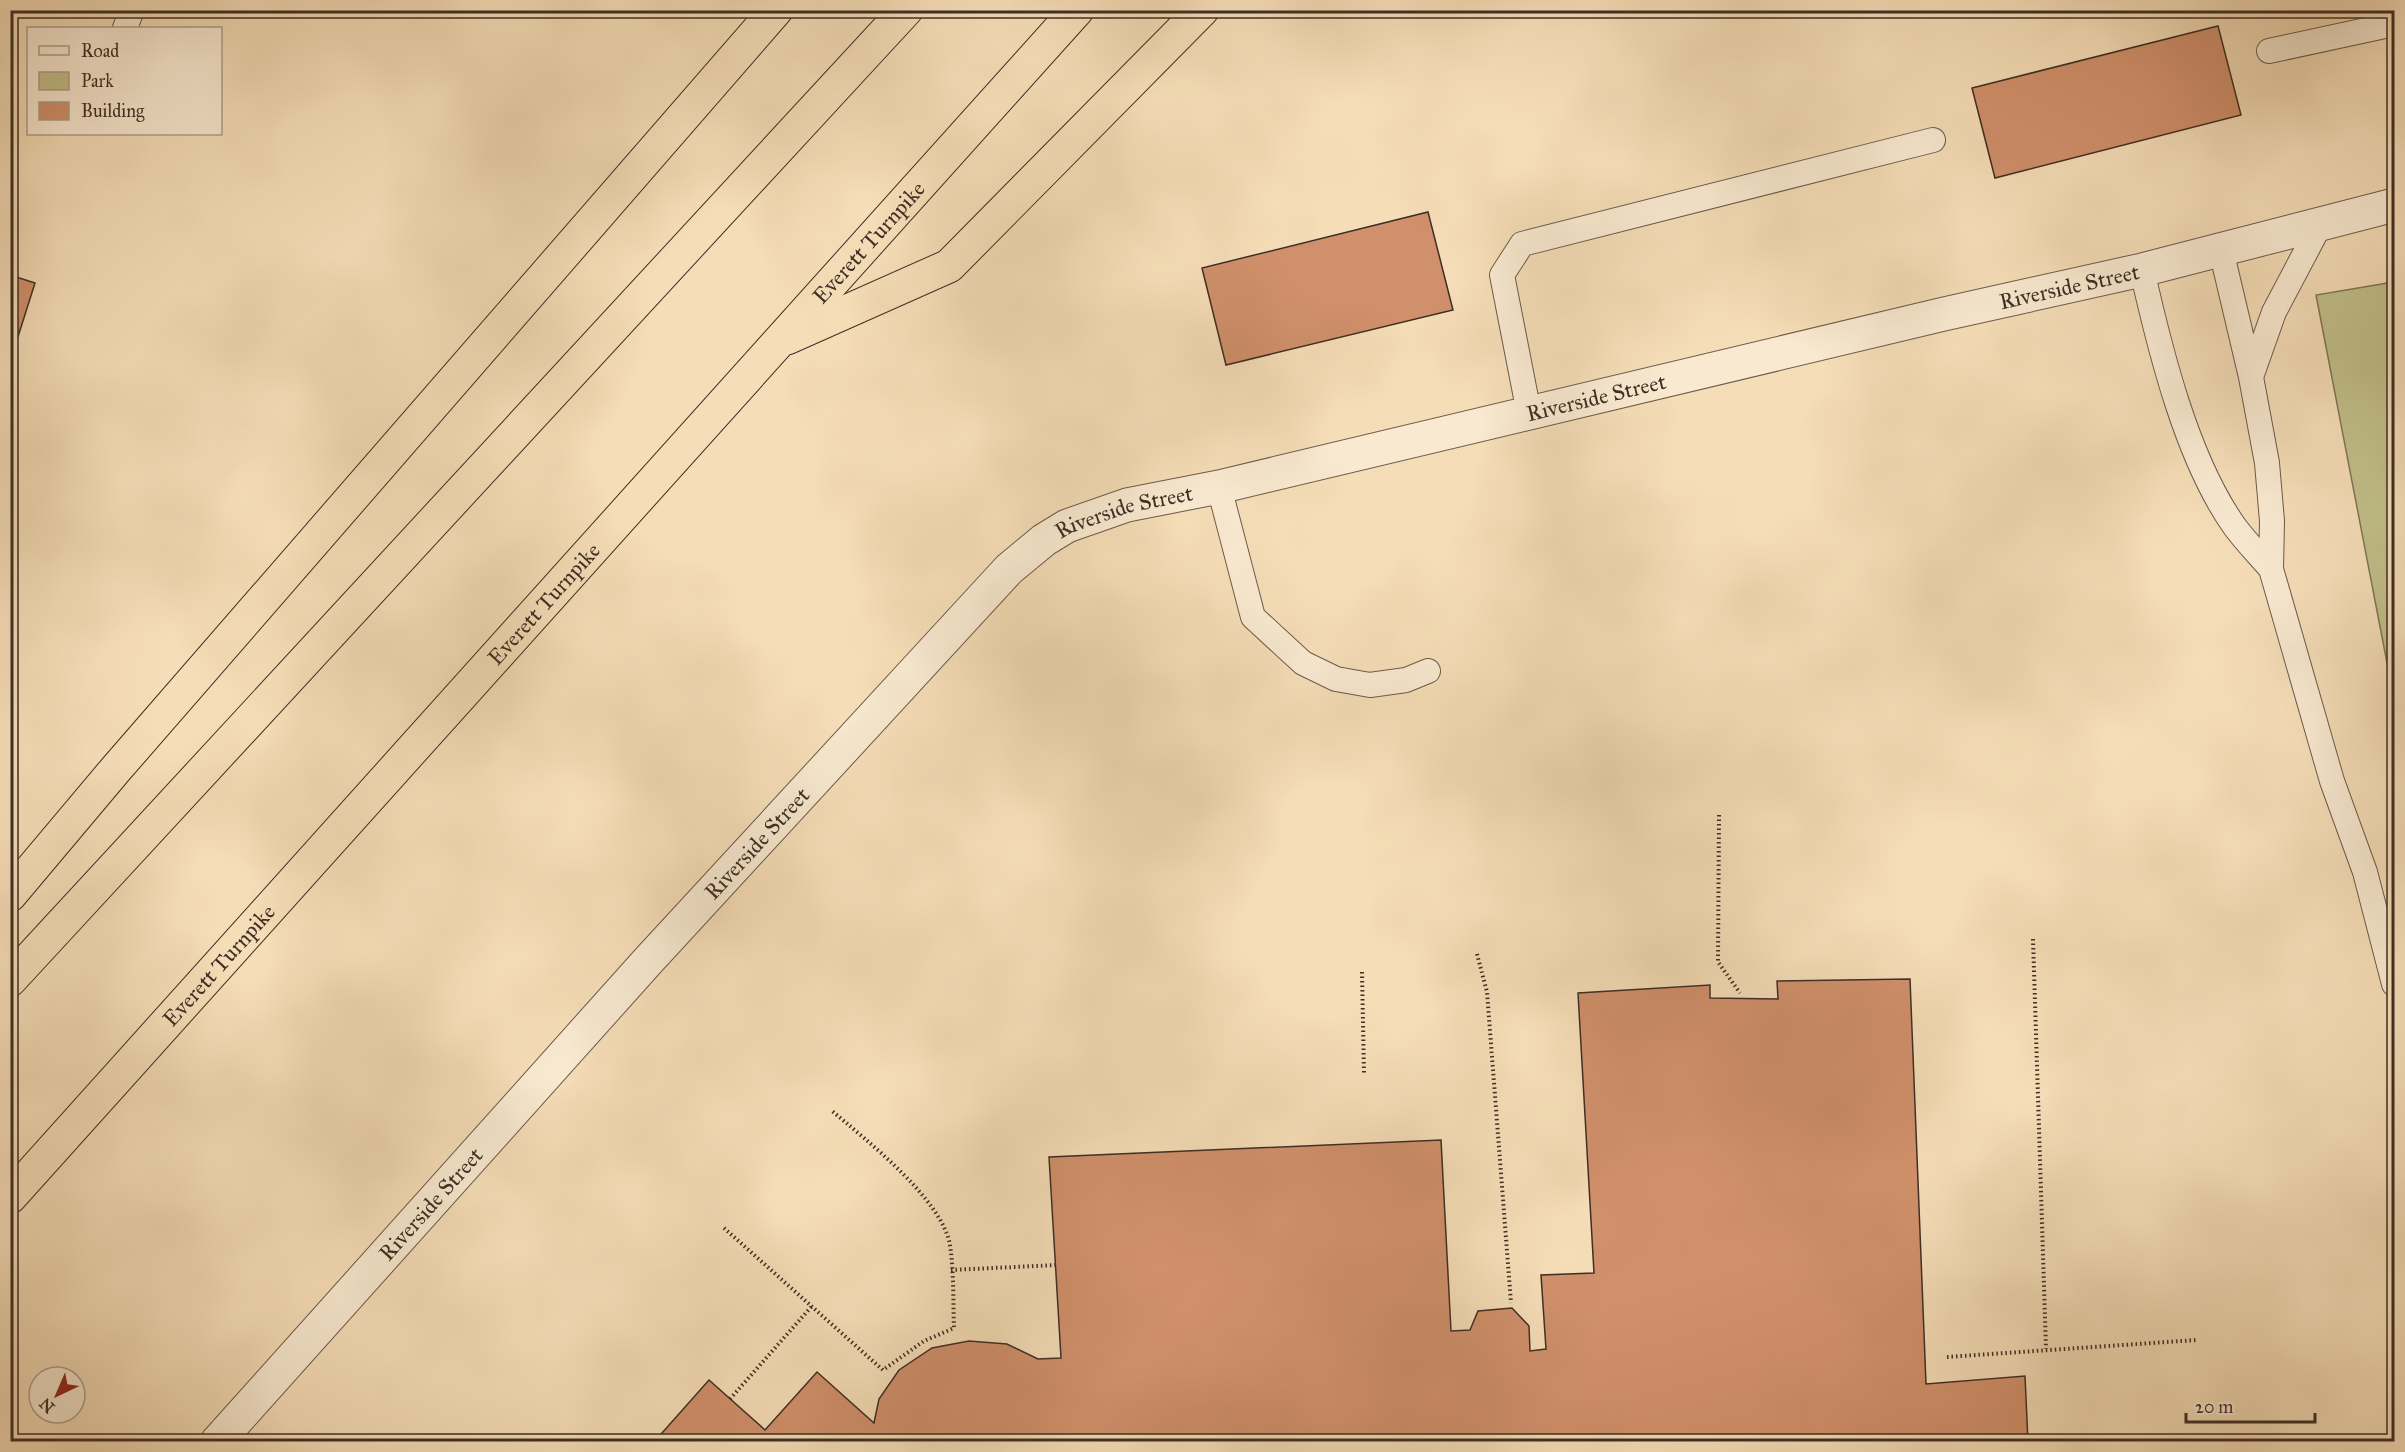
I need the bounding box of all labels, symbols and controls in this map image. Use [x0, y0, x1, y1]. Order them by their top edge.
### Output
legend [27, 27, 222, 135]
text: Road [81, 40, 119, 62]
text: Park [81, 70, 114, 92]
text: Building [81, 100, 145, 123]
street label: Everett Turnpike [807, 176, 931, 309]
street label: Riverside Street [1997, 258, 2142, 315]
street label: Riverside Street [1524, 368, 1669, 427]
street label: Riverside Street [1050, 479, 1195, 544]
street label: Everett Turnpike [482, 537, 606, 671]
street label: Riverside Street [699, 782, 815, 905]
street label: Everett Turnpike [157, 899, 281, 1032]
street label: Riverside Street [373, 1142, 489, 1266]
north arrow [27, 1365, 87, 1425]
scale bar [2186, 1386, 2315, 1424]
text: N [35, 1394, 58, 1417]
text: 20 m [2195, 1396, 2233, 1418]

